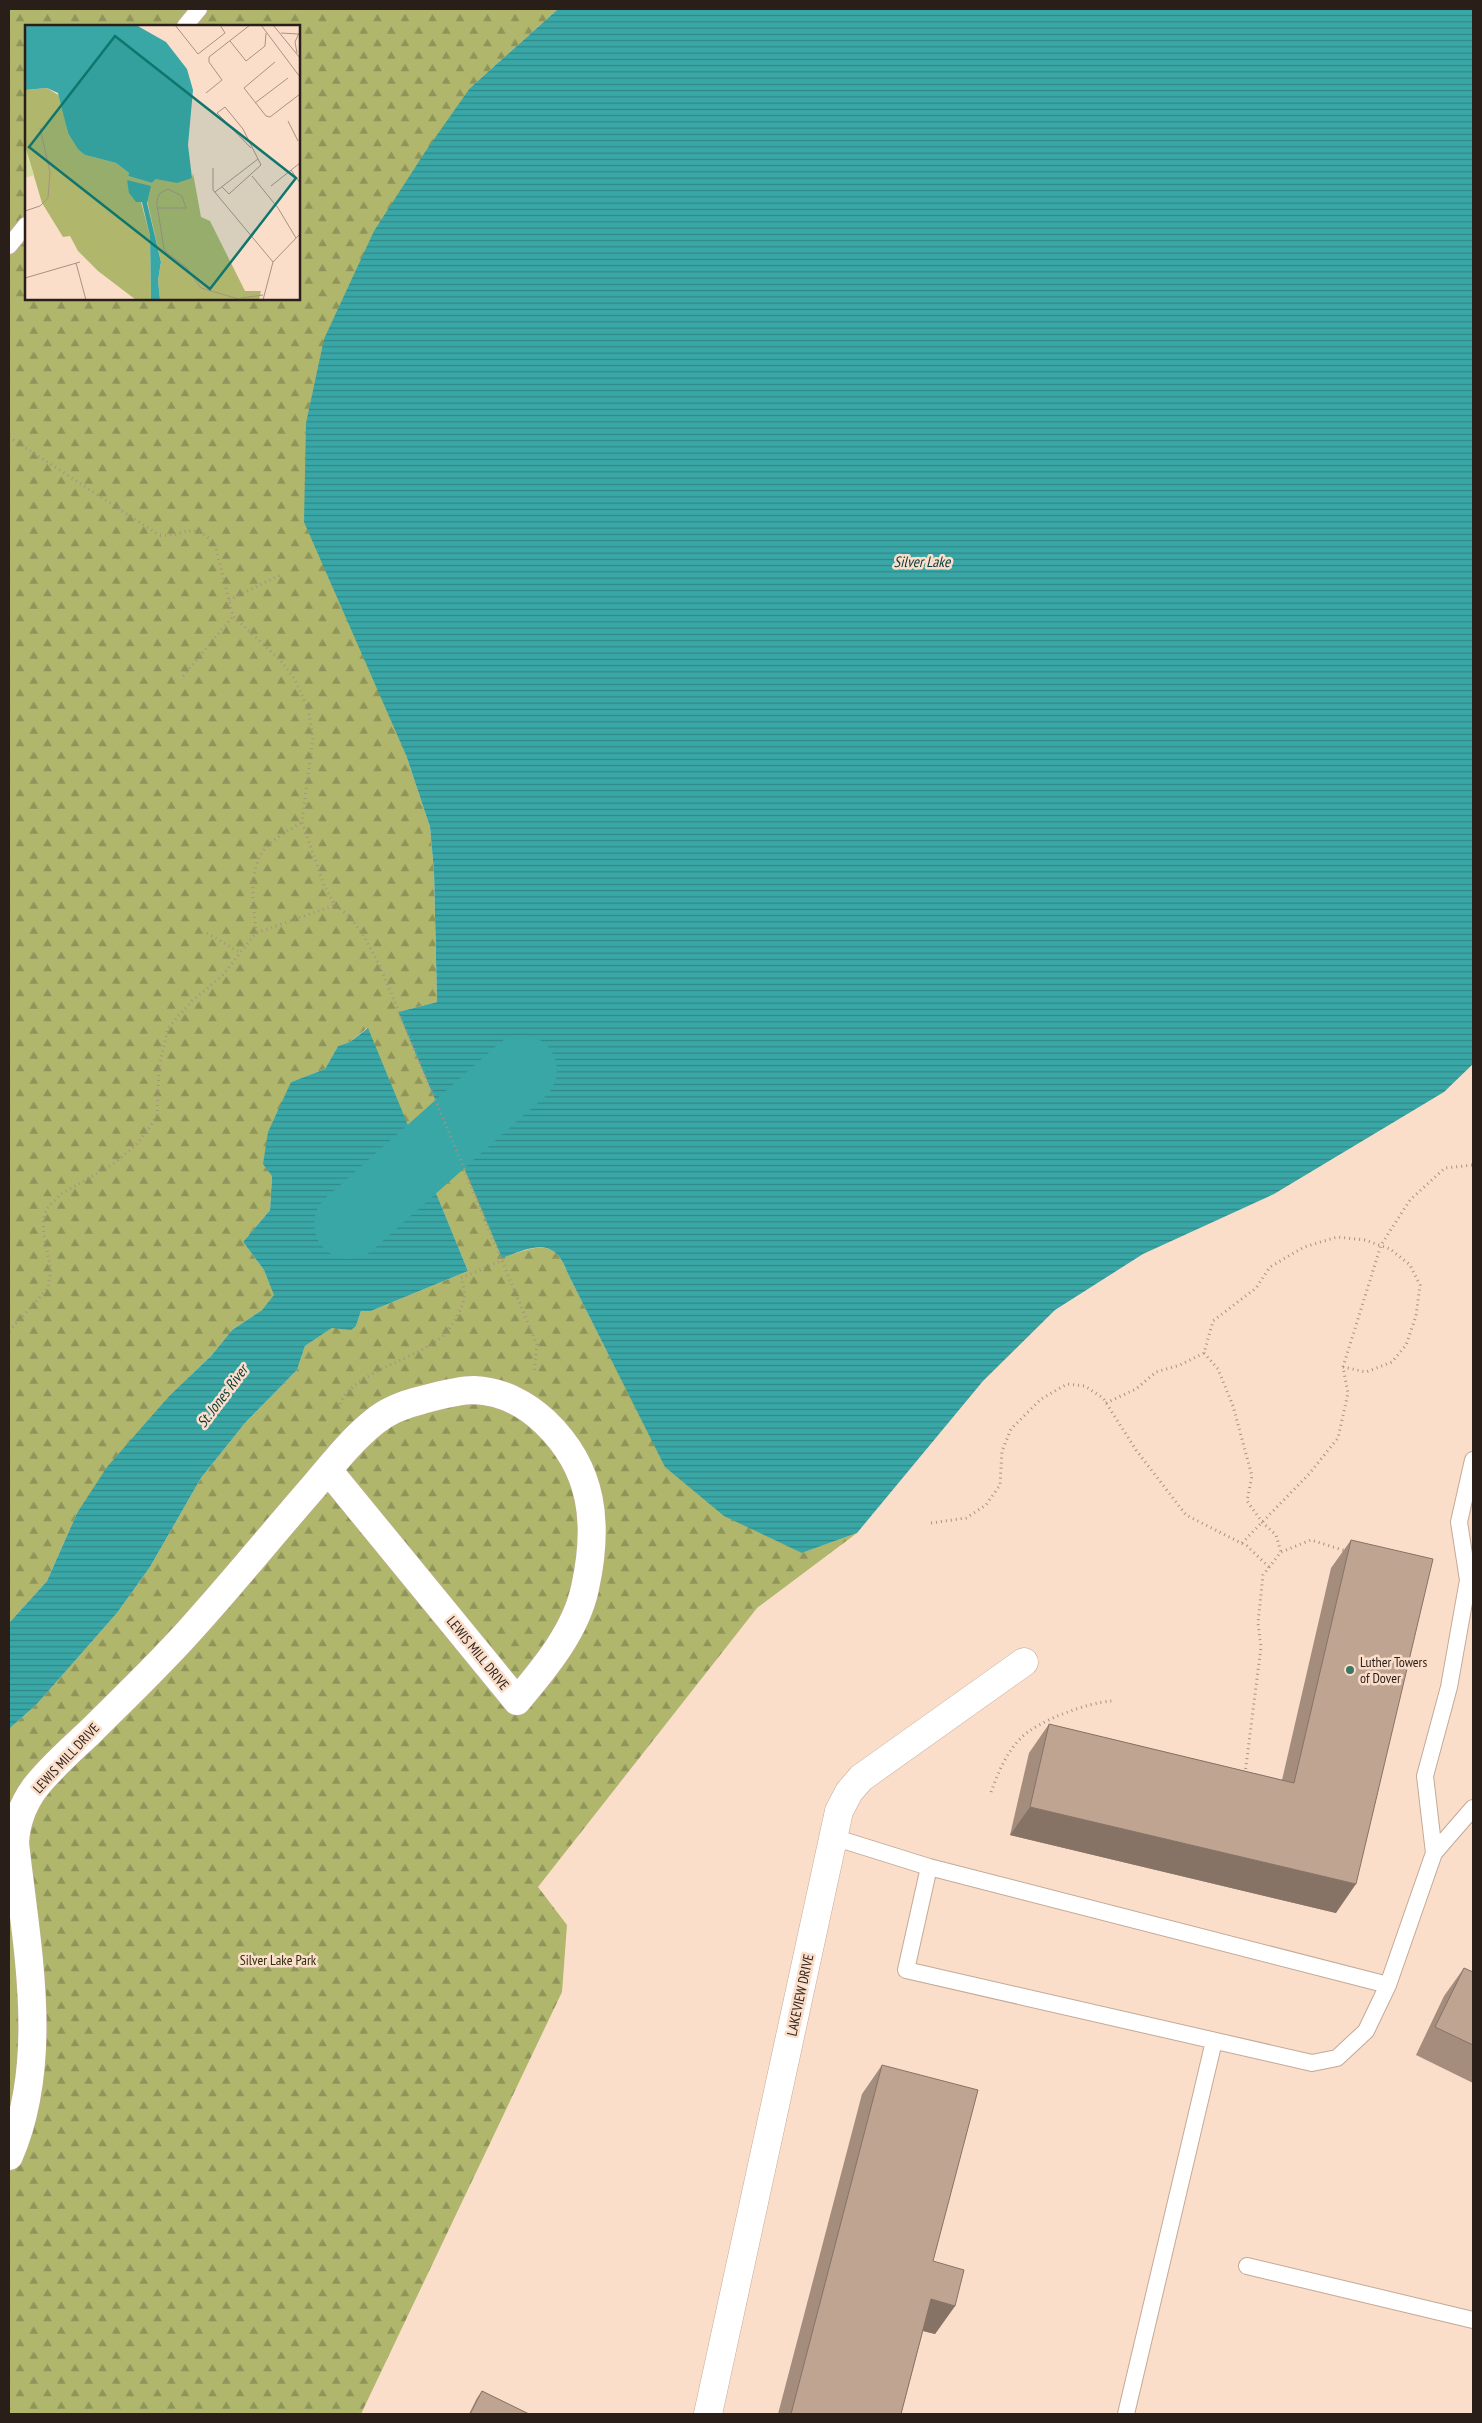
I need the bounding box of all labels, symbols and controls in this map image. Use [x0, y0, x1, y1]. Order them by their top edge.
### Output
inset map [25, 25, 300, 300]
water label: Silver Lake [894, 552, 951, 571]
water label: St. Jones River [192, 1360, 253, 1431]
street label: LEWIS MILL DRIVE [443, 1613, 513, 1693]
place label: Luther Towers of Dover [1360, 1653, 1427, 1687]
marker: Luther Towers of Dover [1344, 1664, 1356, 1676]
street label: LEWIS MILL DRIVE [29, 1719, 103, 1797]
park label: Silver Lake Park [240, 1951, 317, 1969]
street label: LAKEVIEW DRIVE [783, 1952, 817, 2038]

